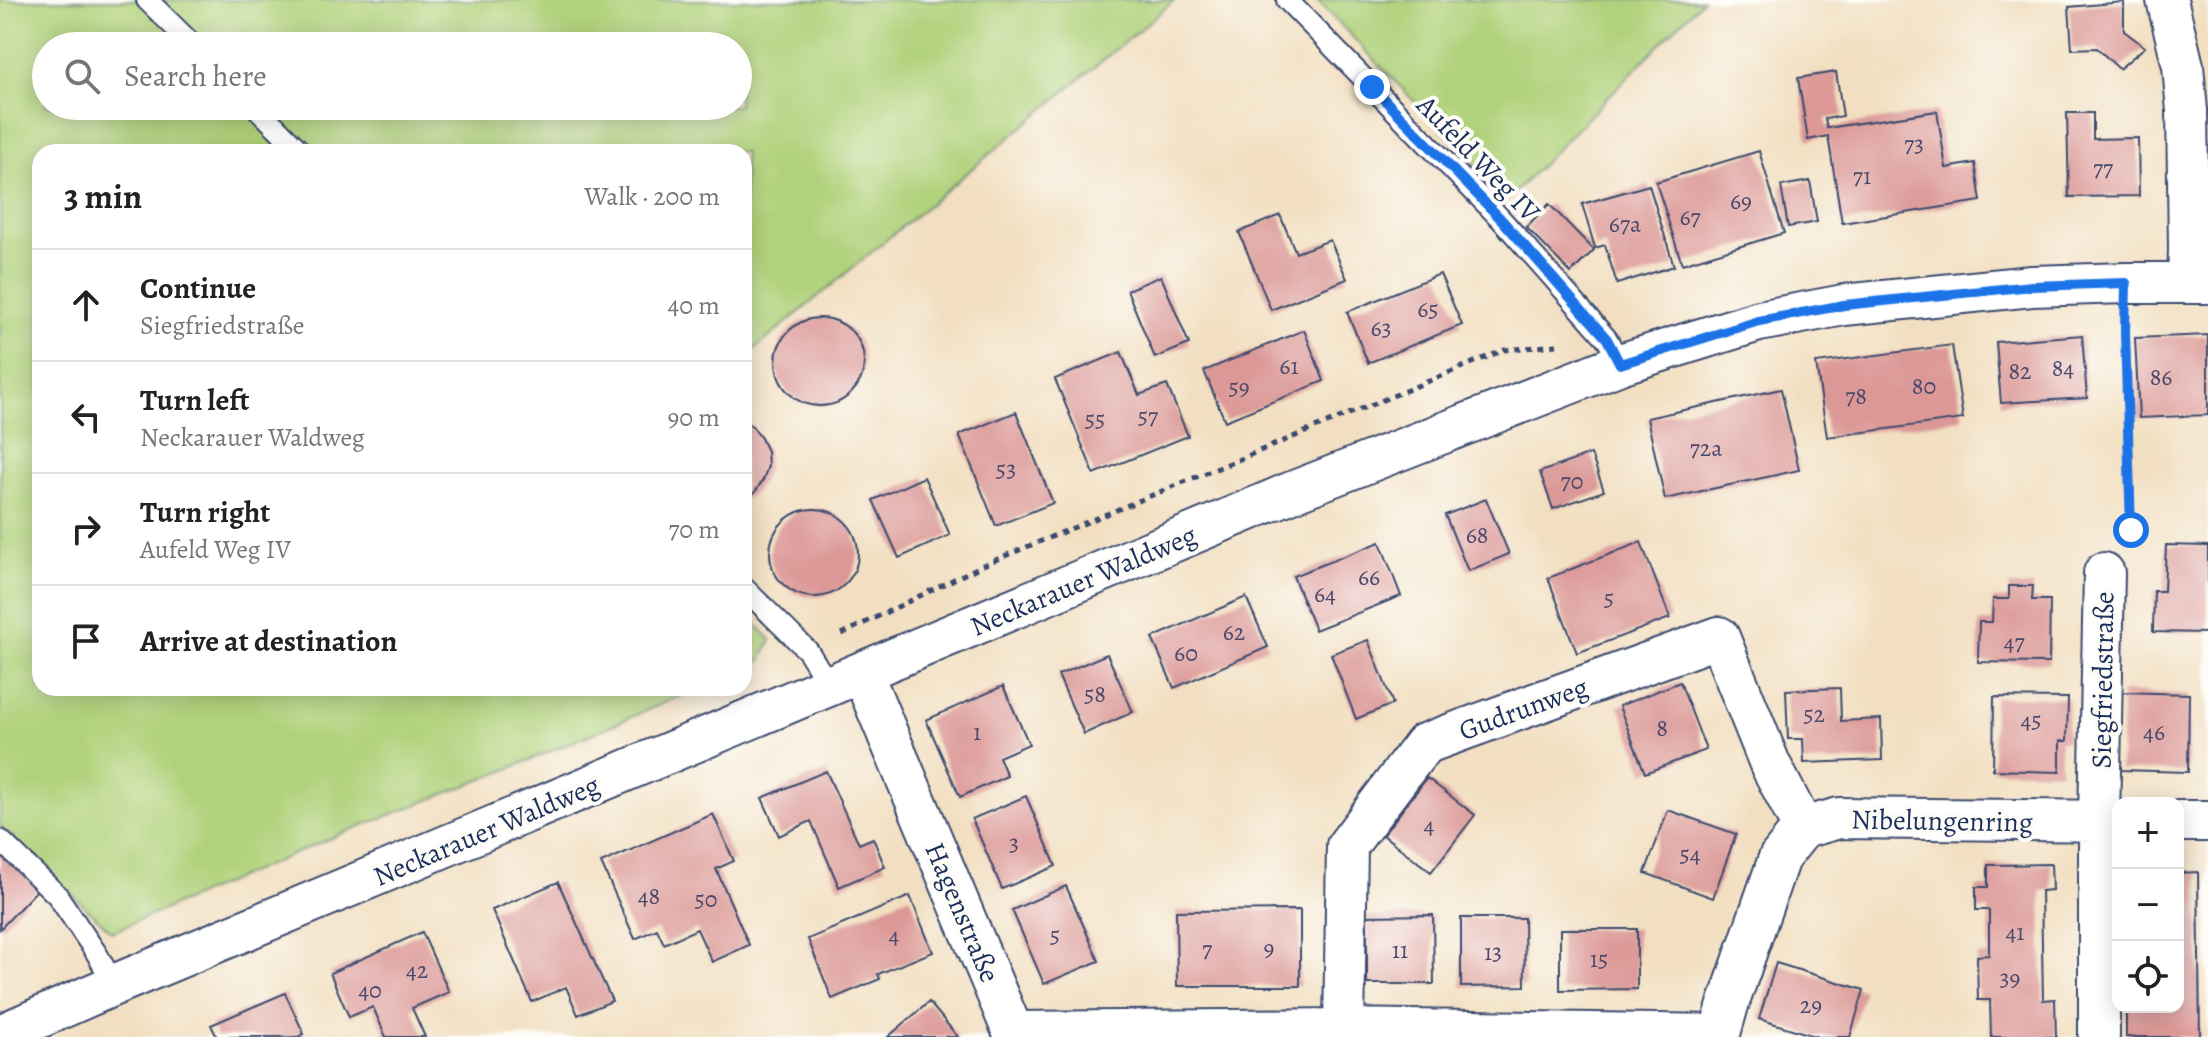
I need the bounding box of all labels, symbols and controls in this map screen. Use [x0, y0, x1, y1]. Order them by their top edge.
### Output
search box [32, 32, 752, 120]
icon: search [60, 54, 104, 98]
text: Search here [124, 56, 267, 96]
route end [1354, 69, 1390, 105]
street label: Aufeld Weg IV [1407, 86, 1549, 231]
house number: 73 [1904, 128, 1924, 160]
house number: 77 [2093, 152, 2114, 184]
house number: 71 [1853, 160, 1871, 192]
text: 3 min [64, 173, 142, 220]
text: Walk · 200 m [584, 179, 720, 214]
house number: 69 [1730, 185, 1752, 217]
house number: 67 [1679, 201, 1702, 233]
house number: 67a [1609, 208, 1642, 240]
text: Continue [140, 268, 256, 308]
icon: ahead [64, 283, 108, 327]
text: 40 m [668, 288, 720, 323]
house number: 65 [1417, 293, 1439, 325]
text: Siegfriedstraße [140, 308, 304, 343]
house number: 63 [1370, 312, 1392, 344]
house number: 61 [1279, 350, 1299, 382]
house number: 84 [2052, 352, 2074, 384]
house number: 82 [2008, 355, 2032, 387]
house number: 86 [2150, 361, 2172, 393]
house number: 80 [1912, 370, 1936, 402]
house number: 59 [1228, 371, 1250, 403]
text: Turn left [140, 380, 249, 420]
house number: 78 [1845, 380, 1867, 412]
icon: left [64, 395, 108, 439]
text: 90 m [668, 400, 720, 435]
house number: 57 [1138, 400, 1159, 432]
house number: 55 [1085, 403, 1105, 435]
text: Neckarauer Waldweg [140, 420, 365, 455]
house number: 72a [1690, 432, 1723, 464]
house number: 53 [996, 453, 1016, 485]
house number: 70 [1561, 465, 1583, 497]
text: Turn right [140, 492, 270, 532]
icon: right [64, 507, 108, 551]
text: 70 m [668, 512, 720, 547]
route start [2113, 512, 2149, 548]
street label: Neckarauer Waldweg [964, 516, 1202, 646]
house number: 68 [1466, 519, 1488, 551]
text: Aufeld Weg IV [140, 532, 291, 567]
house number: 66 [1358, 561, 1380, 593]
house number: 64 [1314, 578, 1336, 610]
house number: 5 [1604, 582, 1614, 614]
street label: Siegfriedstraße [2082, 591, 2124, 769]
house number: 62 [1223, 616, 1245, 648]
icon: arrive [64, 619, 108, 663]
text: Arrive at destination [140, 621, 397, 661]
house number: 47 [2004, 626, 2025, 658]
house number: 60 [1174, 637, 1198, 669]
street label: Gudrunweg [1454, 668, 1593, 750]
house number: 58 [1084, 678, 1106, 710]
house number: 52 [1803, 698, 1825, 730]
house number: 45 [2020, 704, 2042, 736]
house number: 8 [1656, 712, 1668, 744]
house number: 1 [973, 716, 981, 748]
house number: 46 [2143, 716, 2165, 748]
street label: Neckarauer Waldweg [367, 766, 605, 896]
map controls [2112, 797, 2184, 1013]
button: + [2112, 797, 2184, 869]
street label: Nibelungenring [1851, 800, 2033, 842]
house number: 4 [1424, 809, 1435, 841]
house number: 3 [1009, 827, 1019, 859]
street label: Hagenstraße [916, 837, 1009, 988]
house number: 54 [1679, 838, 1701, 870]
button: − [2112, 869, 2184, 941]
house number: 48 [638, 880, 660, 912]
house number: 50 [694, 883, 718, 915]
house number: 41 [2005, 916, 2025, 948]
house number: 4 [889, 919, 900, 951]
house number: 5 [1050, 919, 1060, 951]
house number: 9 [1264, 932, 1274, 964]
house number: 7 [1202, 933, 1213, 965]
house number: 11 [1392, 934, 1408, 966]
house number: 13 [1484, 936, 1502, 968]
button: locate [2112, 941, 2184, 1013]
house number: 15 [1590, 943, 1608, 975]
house number: 42 [406, 954, 428, 986]
house number: 39 [2000, 962, 2020, 994]
house number: 40 [358, 974, 382, 1006]
house number: 29 [1800, 989, 1822, 1021]

